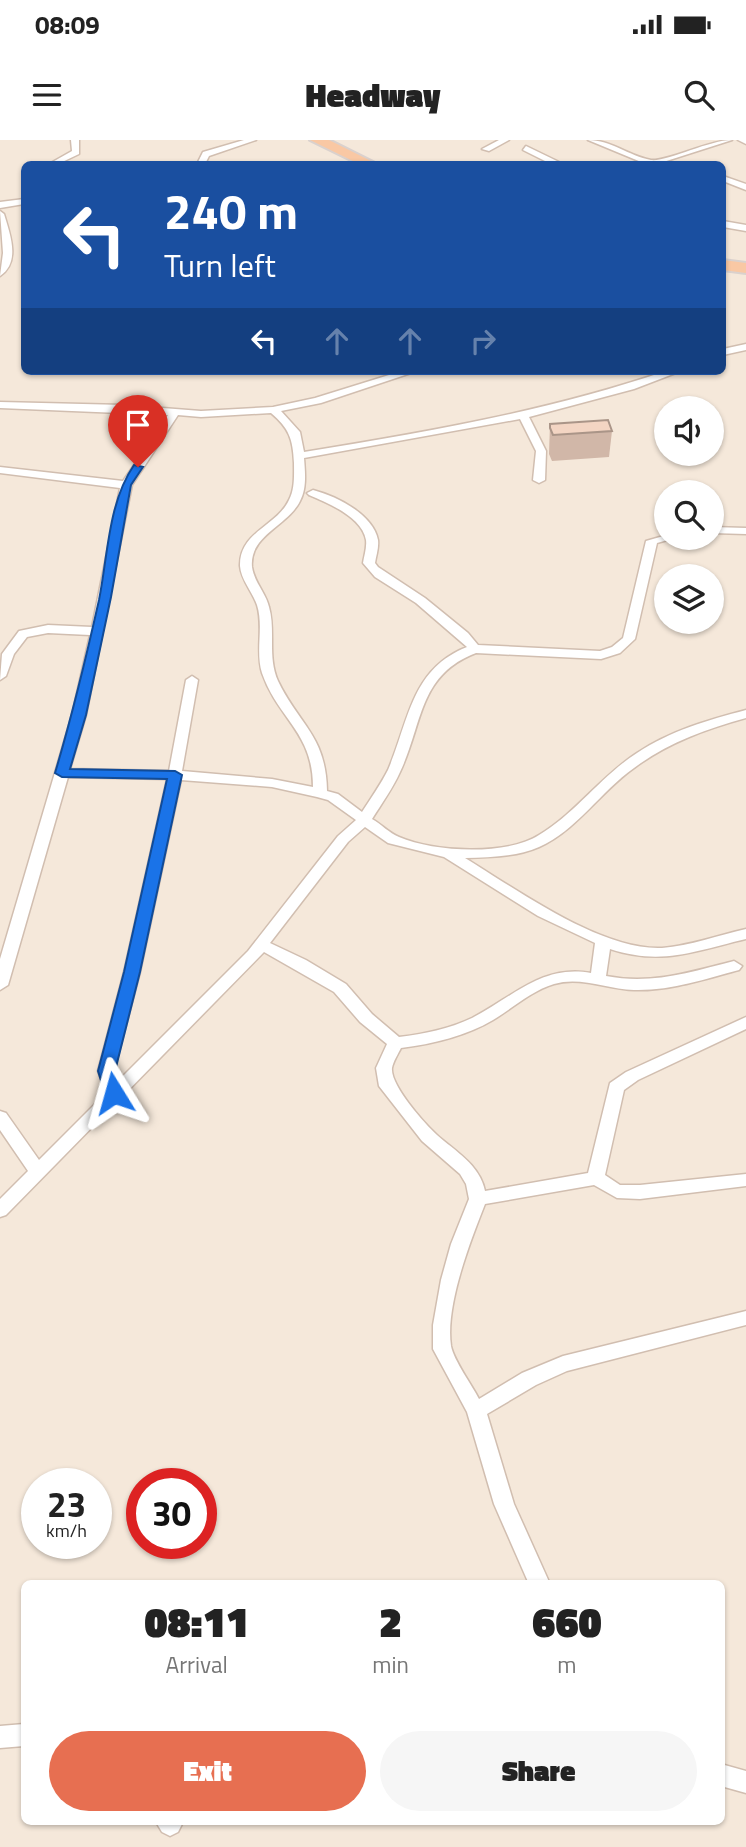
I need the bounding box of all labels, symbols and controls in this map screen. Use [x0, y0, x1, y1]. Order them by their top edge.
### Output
text: 08:09 [35, 5, 100, 44]
text: Headway [306, 71, 440, 119]
icon: menu [28, 76, 66, 114]
icon: search [680, 76, 718, 114]
text: 240 m [164, 173, 298, 248]
icon: left [49, 189, 140, 280]
text: Turn left [164, 241, 276, 289]
icon: left [245, 322, 283, 360]
icon: ahead [318, 322, 356, 360]
icon: ahead [391, 322, 429, 360]
icon: right [464, 322, 502, 360]
pin [108, 395, 168, 467]
map controls [654, 396, 724, 634]
button: sound [654, 396, 724, 466]
icon: arrive [119, 406, 157, 444]
button: search [654, 480, 724, 550]
button: layers [654, 564, 724, 634]
position arrow [77, 1056, 151, 1130]
speed limit sign: 30 [126, 1468, 217, 1559]
text: 23 [47, 1477, 86, 1531]
text: km/h [46, 1517, 87, 1544]
text: 08:11 [144, 1589, 249, 1653]
text: 2 [379, 1589, 402, 1653]
text: 660 [532, 1589, 602, 1653]
text: Arrival [165, 1647, 228, 1682]
text: min [372, 1647, 409, 1682]
text: m [557, 1647, 577, 1682]
button: Exit [49, 1731, 366, 1811]
button: Share [380, 1731, 697, 1811]

